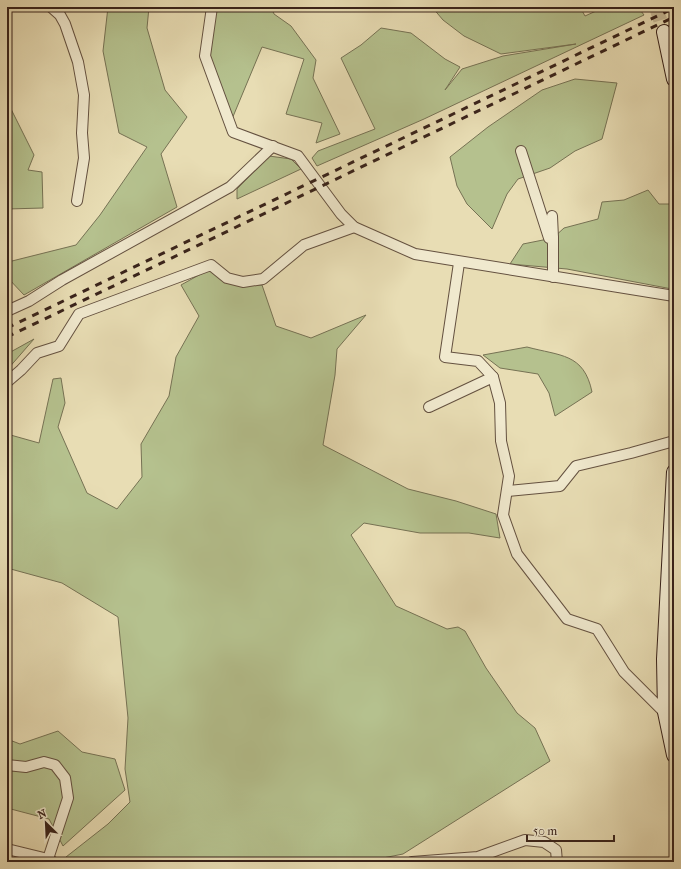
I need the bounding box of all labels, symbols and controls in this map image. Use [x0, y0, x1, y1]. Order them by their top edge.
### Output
north arrow [26, 803, 66, 843]
text: N [36, 806, 49, 822]
scale bar [527, 817, 614, 843]
text: 50 m [533, 824, 557, 838]

